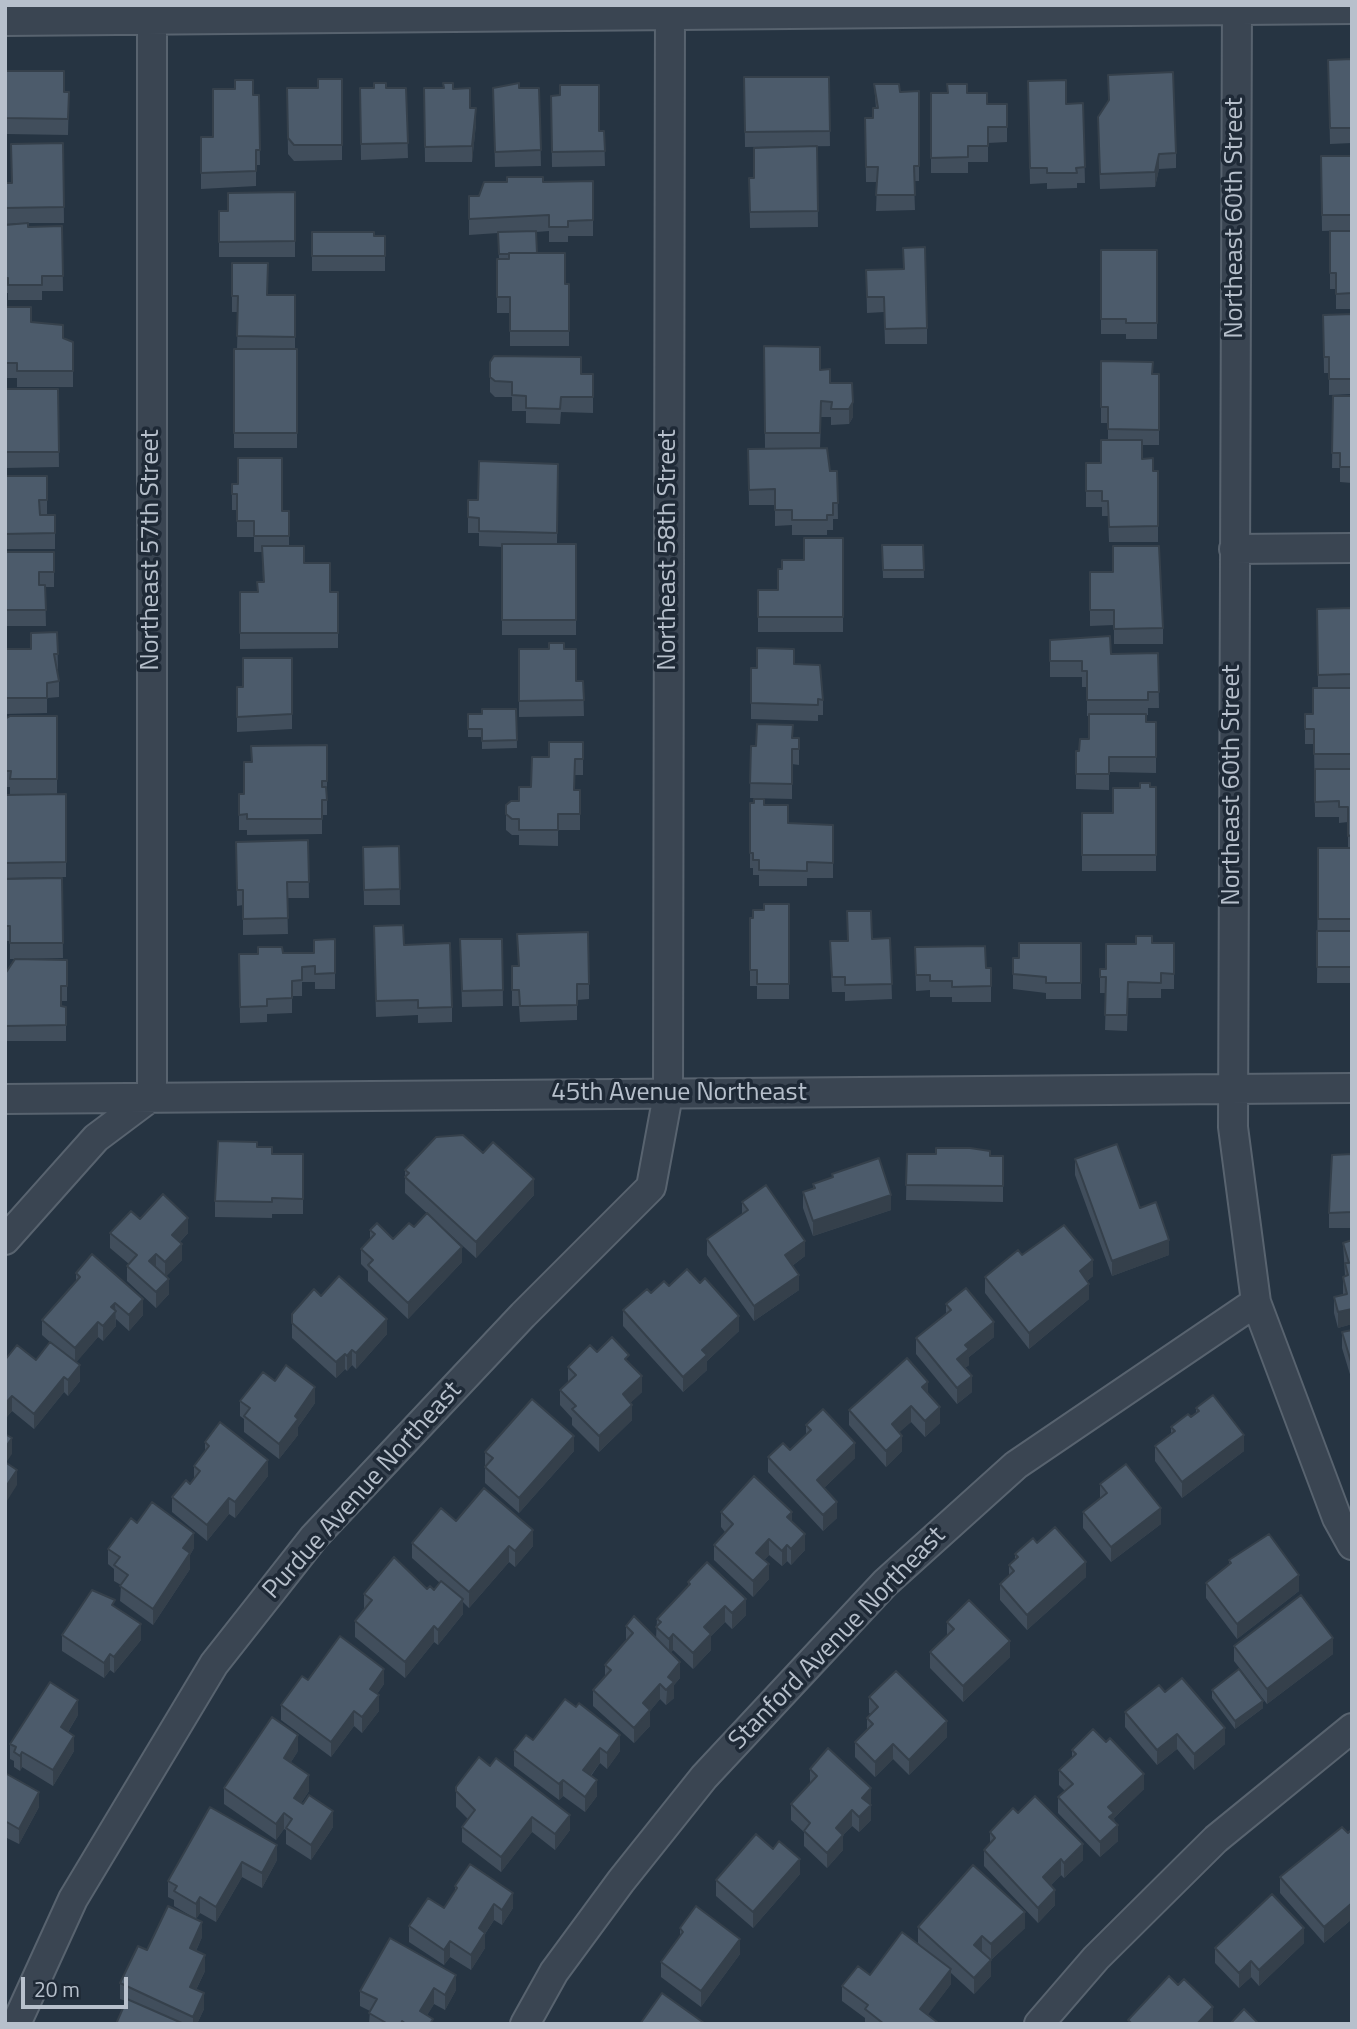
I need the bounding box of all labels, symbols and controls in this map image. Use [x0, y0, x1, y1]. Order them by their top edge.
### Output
street label: Northeast 60th Street [1220, 97, 1252, 339]
street label: Northeast 57th Street [136, 429, 168, 671]
street label: Northeast 58th Street [653, 429, 685, 671]
street label: Northeast 60th Street [1217, 664, 1249, 906]
street label: 45th Avenue Northeast [551, 1078, 807, 1110]
street label: Purdue Avenue Northeast [257, 1376, 469, 1606]
street label: Stanford Avenue Northeast [723, 1521, 953, 1757]
scale bar [24, 1962, 131, 2006]
text: 20 m [34, 1973, 80, 2005]

